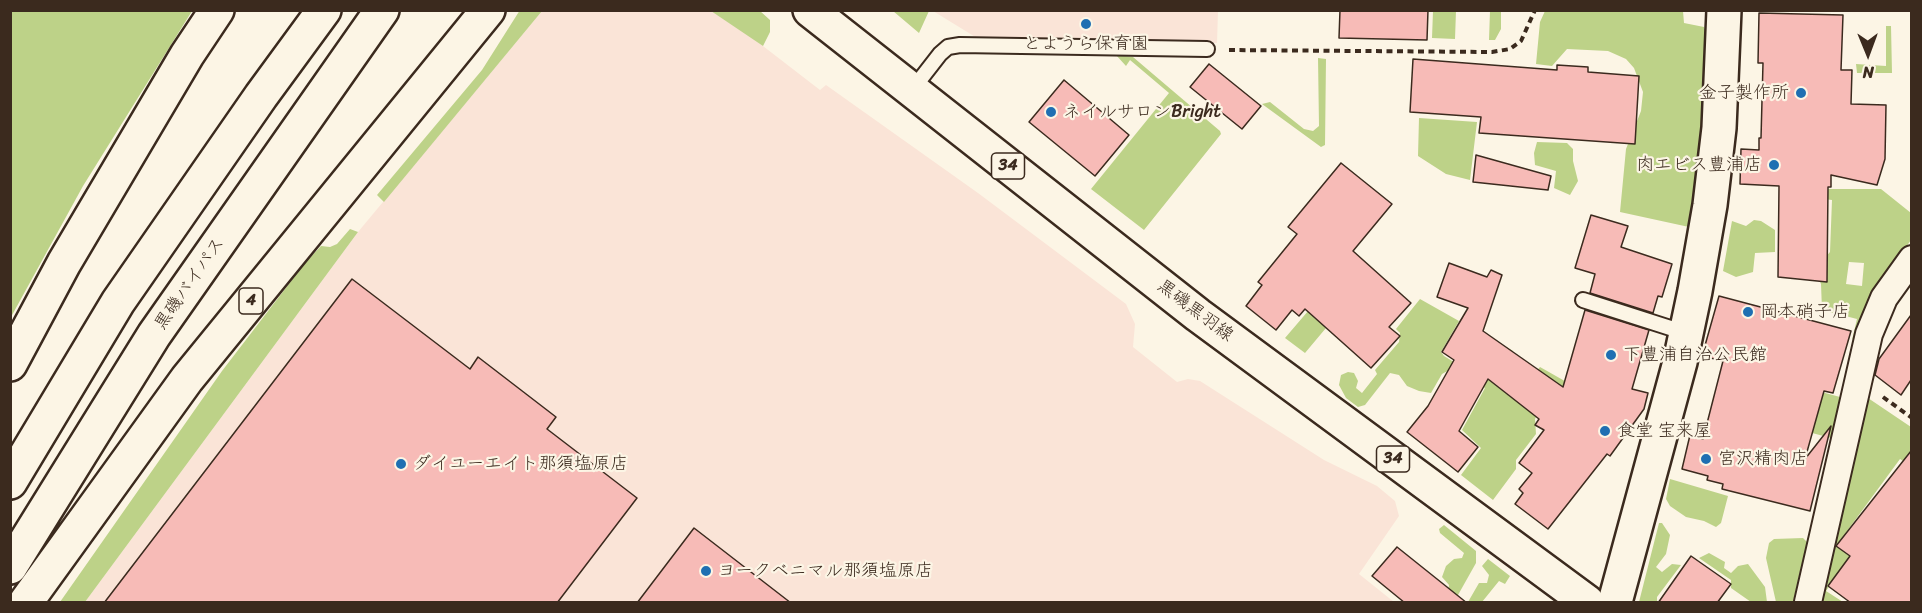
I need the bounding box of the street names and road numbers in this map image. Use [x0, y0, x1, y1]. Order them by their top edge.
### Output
road number: 34 [992, 153, 1024, 179]
street label: 黒磯バイパス [150, 234, 230, 334]
street label: 黒磯黒羽線 [1153, 275, 1237, 347]
road number: 4 [239, 288, 263, 314]
road number: 34 [1376, 446, 1410, 472]

